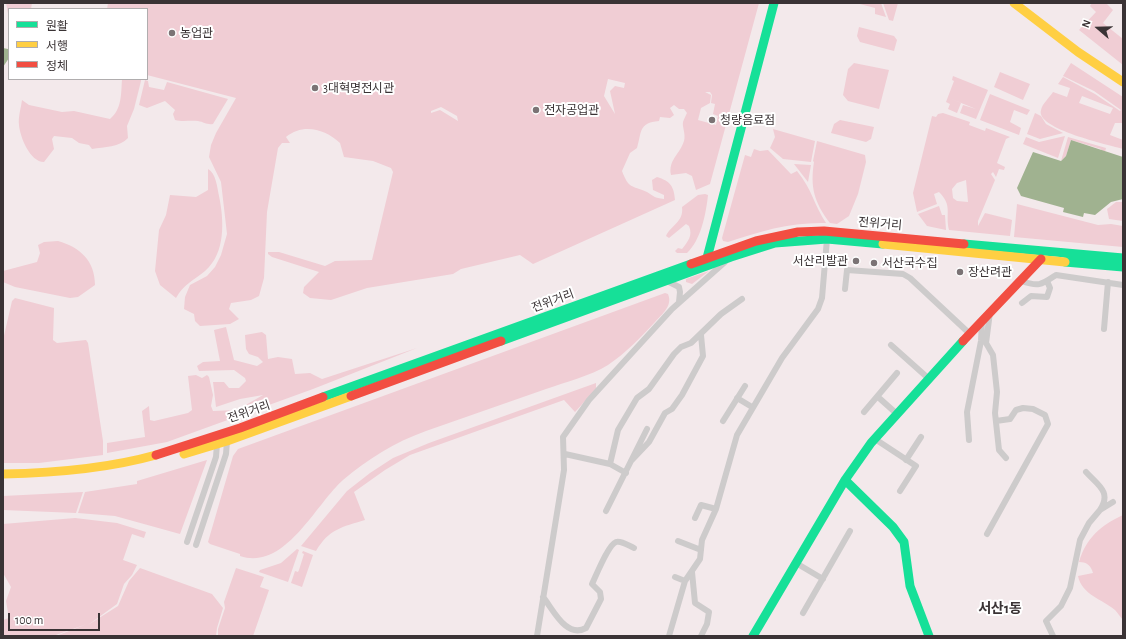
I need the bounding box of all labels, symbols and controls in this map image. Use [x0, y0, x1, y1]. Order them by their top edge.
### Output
legend [8, 8, 148, 80]
north arrow [1078, 8, 1118, 48]
text: N [1080, 18, 1093, 29]
text: 원활 [46, 20, 68, 32]
place label: 농업관 [180, 26, 213, 40]
marker: 농업관 [167, 28, 177, 38]
text: 서행 [46, 40, 68, 52]
text: 정체 [46, 60, 68, 72]
place label: 3대혁명전시관 [323, 81, 394, 95]
marker: 3대혁명전시관 [310, 83, 320, 93]
place label: 전자공업관 [544, 103, 599, 117]
marker: 전자공업관 [531, 105, 541, 115]
place label: 청량음료점 [720, 113, 775, 127]
marker: 청량음료점 [707, 115, 717, 125]
street label: 전위거리 [857, 215, 903, 233]
place label: 서산리발관 [793, 254, 848, 268]
marker: 서산리발관 [851, 256, 861, 266]
place label: 서산국수집 [882, 256, 937, 270]
marker: 서산국수집 [869, 258, 879, 268]
place label: 장산려관 [968, 265, 1012, 279]
marker: 장산려관 [955, 267, 965, 277]
street label: 전위거리 [530, 287, 576, 315]
street label: 전위거리 [226, 398, 272, 426]
district label: 서산1동 [978, 601, 1022, 617]
scale bar [10, 605, 102, 631]
text: 100 m [15, 614, 43, 626]

